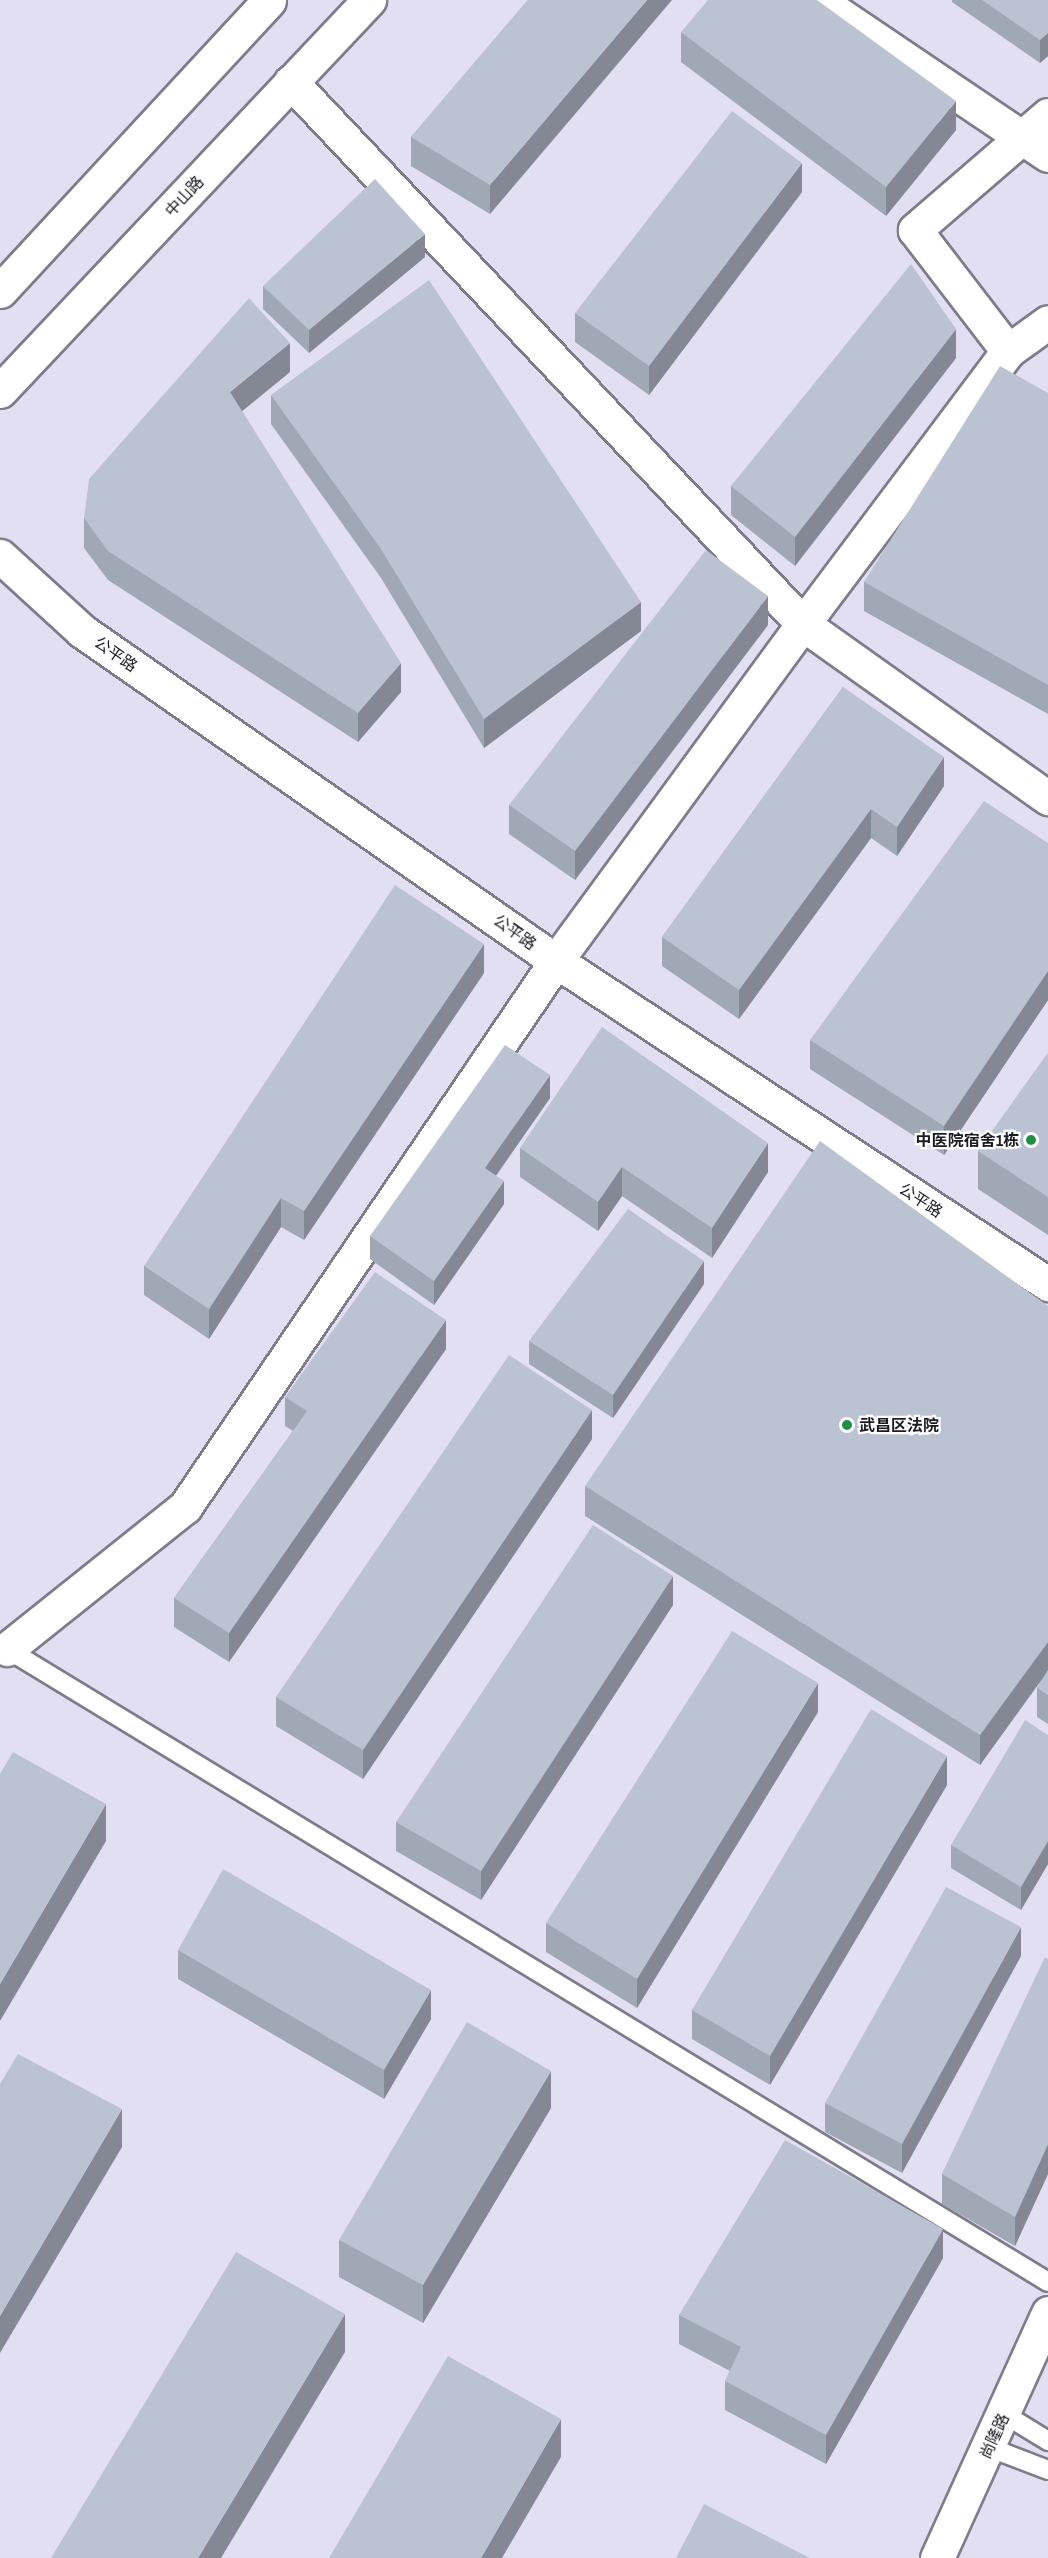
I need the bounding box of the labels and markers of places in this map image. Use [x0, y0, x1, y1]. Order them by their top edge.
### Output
place label: 中医院宿舍1栋 [916, 1130, 1019, 1150]
marker: 中医院宿舍1栋 [1024, 1133, 1038, 1147]
place label: 武昌区法院 [859, 1415, 939, 1435]
marker: 武昌区法院 [840, 1418, 854, 1432]

